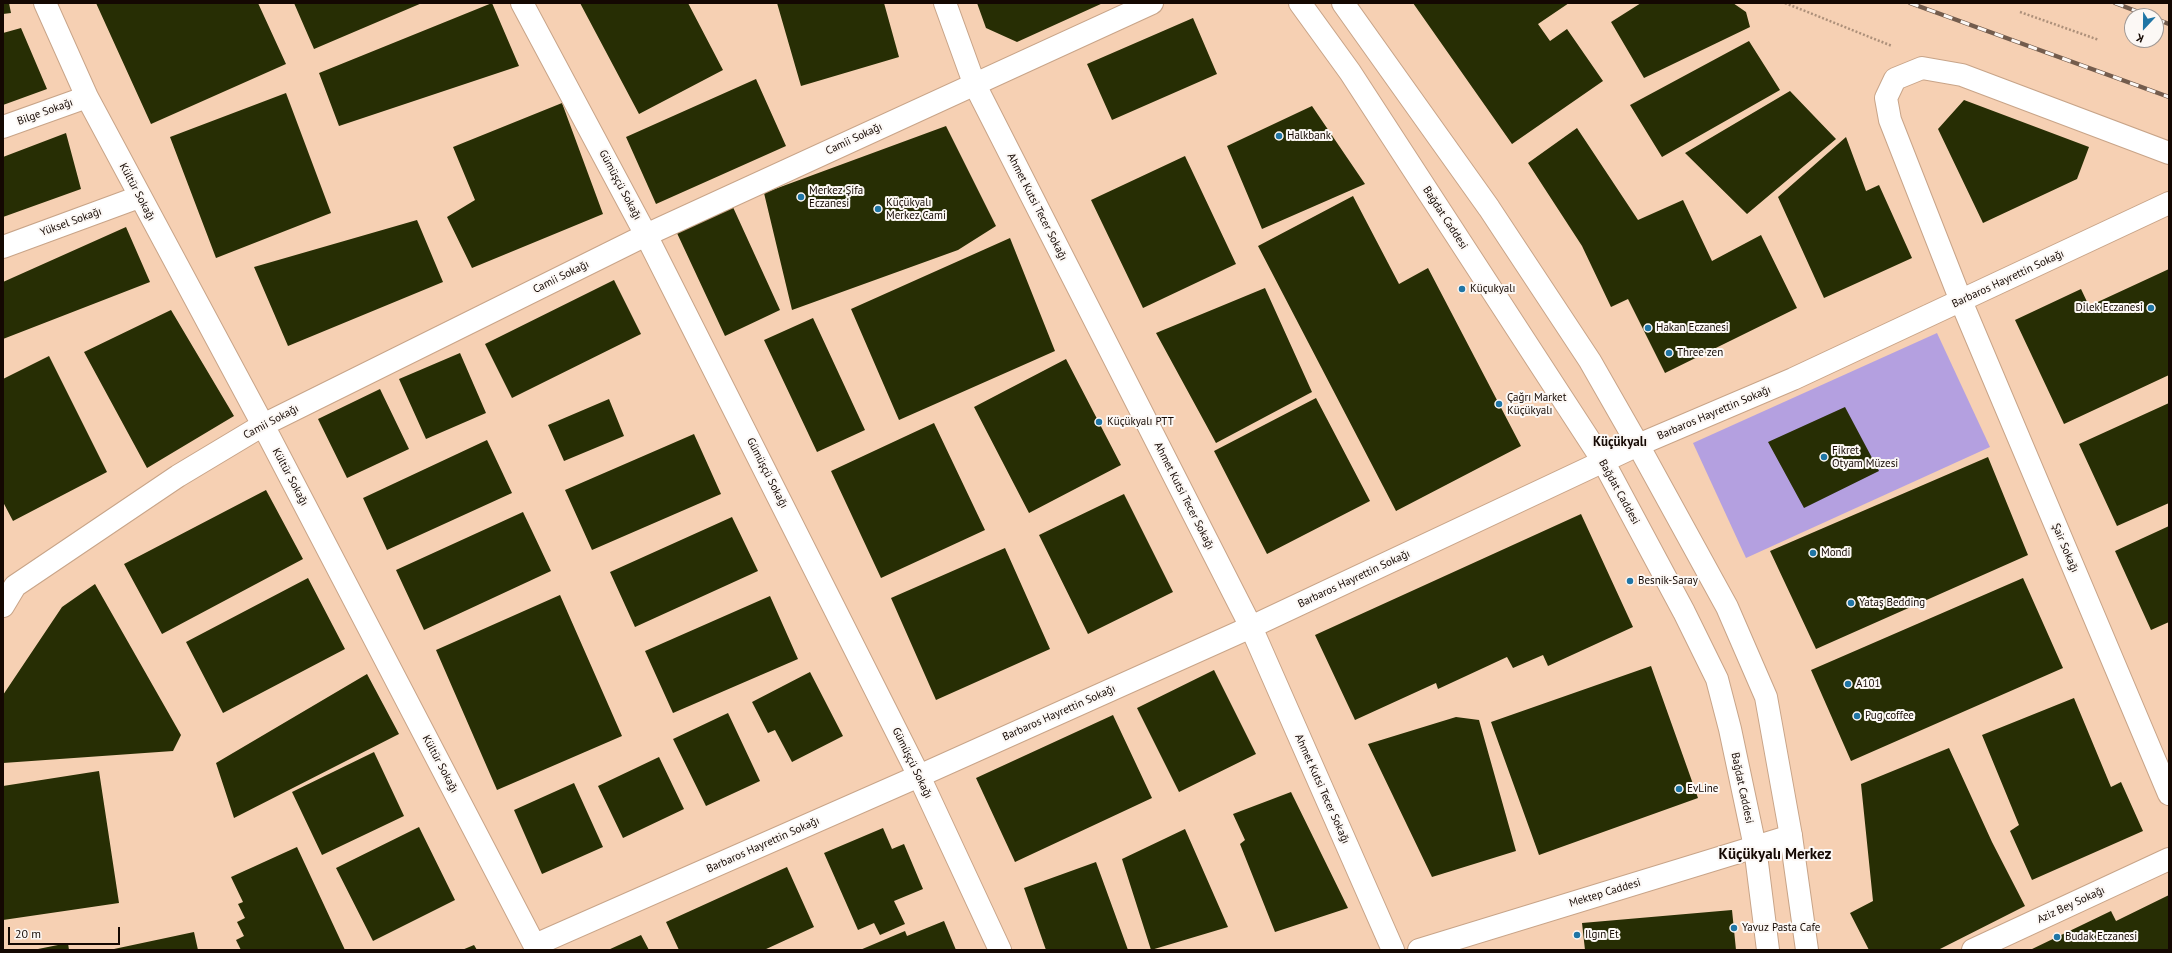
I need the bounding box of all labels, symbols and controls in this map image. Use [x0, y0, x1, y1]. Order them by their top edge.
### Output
north arrow [2124, 8, 2164, 48]
text: K [2134, 30, 2146, 46]
street label: Bilge Sokağı [15, 96, 75, 128]
street label: Camii Sokağı [824, 120, 884, 158]
place label: Halkbank [1287, 129, 1331, 143]
marker: Halkbank [1274, 131, 1284, 141]
street label: Gümüşçü Sokağı [596, 148, 644, 222]
street label: Ahmet Kutsi Tecer Sokağı [1004, 151, 1070, 263]
street label: Kültür Sokağı [116, 161, 158, 223]
place label: Merkez Şifa Eczanesi [809, 184, 863, 210]
street label: Bağdat Caddesi [1420, 184, 1470, 252]
marker: Merkez Şifa Eczanesi [796, 192, 806, 202]
place label: Küçükyalı Merkez Cami [886, 196, 946, 222]
marker: Küçükyalı Merkez Cami [873, 204, 883, 214]
street label: Yüksel Sokağı [39, 205, 103, 239]
street label: Barbaros Hayrettin Sokağı [1950, 247, 2066, 311]
street label: Camii Sokağı [531, 258, 591, 296]
place label: Küçukyalı [1470, 282, 1515, 296]
marker: Küçukyalı [1457, 284, 1467, 294]
place label: Dilek Eczanesi [2076, 301, 2143, 315]
marker: Dilek Eczanesi [2146, 303, 2156, 313]
place label: Hakan Eczanesi [1656, 321, 1729, 335]
marker: Hakan Eczanesi [1643, 323, 1653, 333]
place label: Three zen [1677, 346, 1723, 360]
marker: Three zen [1664, 348, 1674, 358]
street label: Barbaros Hayrettin Sokağı [1655, 383, 1773, 443]
place label: Çağrı Market Küçükyalı [1507, 391, 1566, 417]
marker: Çağrı Market Küçükyalı [1494, 399, 1504, 409]
street label: Camii Sokağı [241, 402, 301, 442]
place label: Küçükyalı PTT [1107, 415, 1174, 429]
marker: Küçükyalı PTT [1094, 417, 1104, 427]
district label: Küçükyalı [1593, 434, 1647, 450]
street label: Gümüşçü Sokağı [744, 436, 790, 510]
street label: Ahmet Kutsi Tecer Sokağı [1151, 440, 1217, 552]
place label: Fikret Otyam Müzesi [1832, 444, 1898, 470]
street label: Kültür Sokağı [269, 446, 311, 508]
marker: Fikret Otyam Müzesi [1819, 452, 1829, 462]
street label: Bağdat Caddesi [1596, 457, 1642, 527]
street label: Şair Sokağı [2049, 521, 2081, 575]
place label: Mondi [1821, 546, 1850, 560]
street label: Barbaros Hayrettin Sokağı [1296, 547, 1412, 611]
marker: Mondi [1808, 548, 1818, 558]
place label: Besnik-Saray [1638, 574, 1698, 588]
marker: Besnik-Saray [1625, 576, 1635, 586]
place label: Yataş Bedding [1859, 596, 1925, 610]
marker: Yataş Bedding [1846, 598, 1856, 608]
place label: A101 [1856, 677, 1880, 691]
marker: A101 [1843, 679, 1853, 689]
street label: Barbaros Hayrettin Sokağı [1000, 682, 1118, 744]
place label: Pug coffee [1865, 709, 1914, 723]
marker: Pug coffee [1852, 711, 1862, 721]
street label: Gümüşçü Sokağı [889, 725, 935, 801]
street label: Ahmet Kutsi Tecer Sokağı [1292, 732, 1352, 846]
street label: Kültür Sokağı [419, 733, 461, 795]
street label: Bağdat Caddesi [1728, 751, 1756, 825]
place label: EvLine [1687, 782, 1718, 796]
marker: EvLine [1674, 784, 1684, 794]
street label: Barbaros Hayrettin Sokağı [704, 814, 822, 876]
district label: Küçükyalı Merkez [1719, 846, 1831, 864]
street label: Mektep Caddesi [1568, 876, 1642, 910]
street label: Aziz Bey Sokağı [2035, 884, 2107, 926]
scale bar [10, 919, 122, 945]
place label: Yavuz Pasta Cafe [1742, 921, 1820, 935]
marker: Yavuz Pasta Cafe [1729, 923, 1739, 933]
text: 20 m [15, 926, 41, 941]
place label: Ilgın Et [1585, 928, 1619, 942]
marker: Ilgın Et [1572, 930, 1582, 940]
place label: Budak Eczanesi [2065, 930, 2137, 944]
marker: Budak Eczanesi [2052, 932, 2062, 942]

